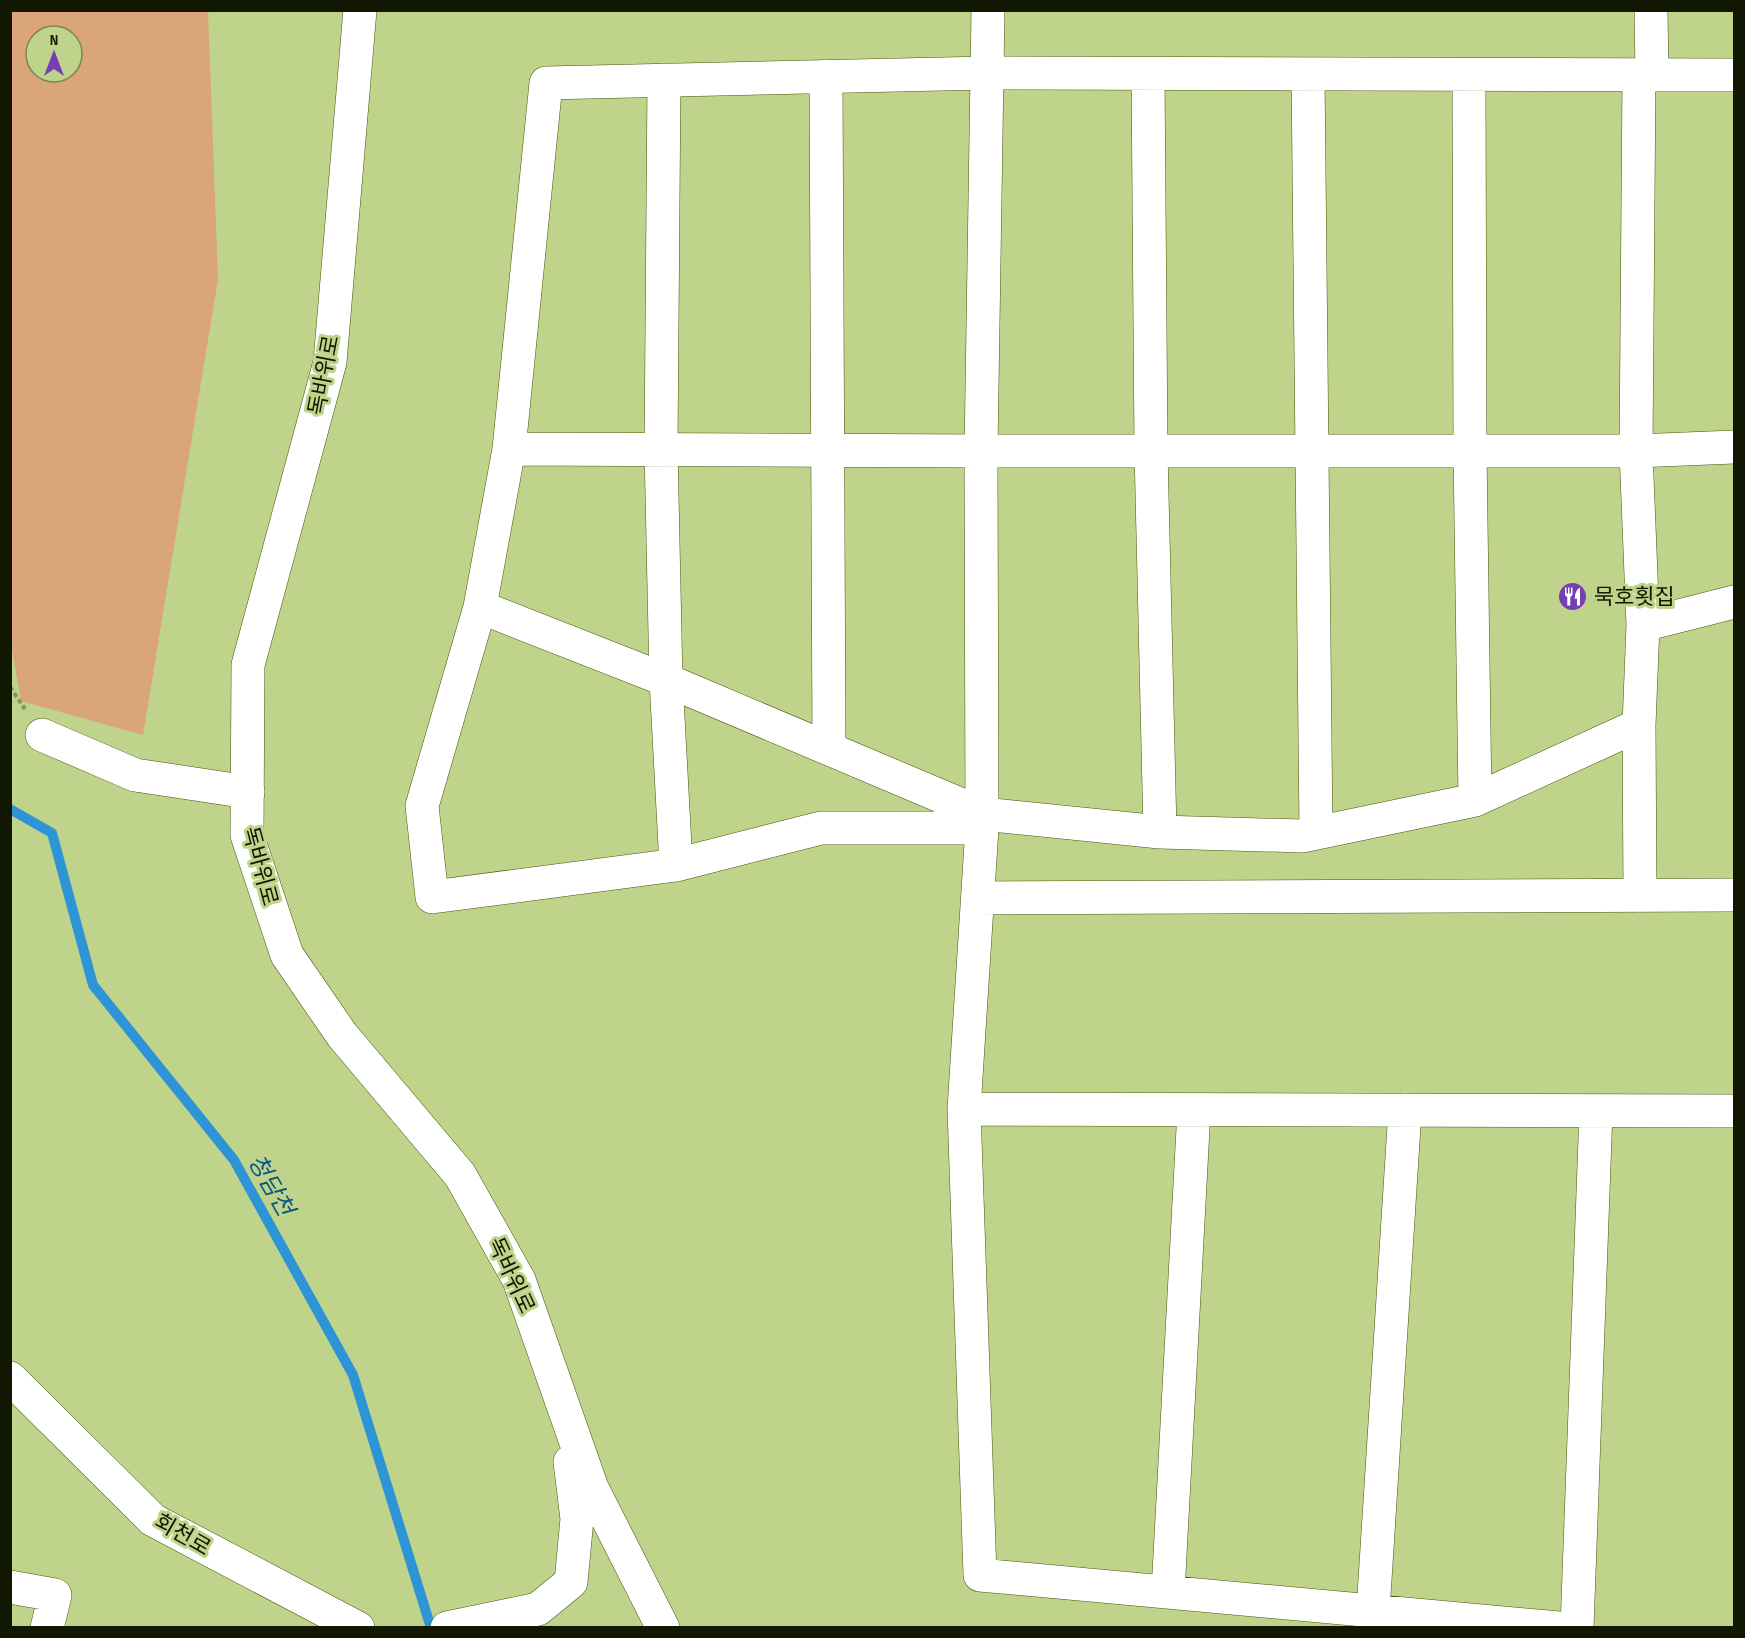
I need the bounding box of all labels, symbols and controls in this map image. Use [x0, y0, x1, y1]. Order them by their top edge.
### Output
north arrow [24, 24, 84, 84]
text: N [50, 31, 58, 50]
street label: 독바위로 [303, 333, 345, 418]
restaurant icon: 묵호횟집 [1557, 580, 1589, 612]
place label: 묵호횟집 [1594, 584, 1675, 611]
street label: 독바위로 [236, 824, 283, 909]
water label: 청담천 [241, 1149, 301, 1224]
street label: 독바위로 [481, 1233, 540, 1318]
street label: 회천로 [149, 1508, 215, 1562]

